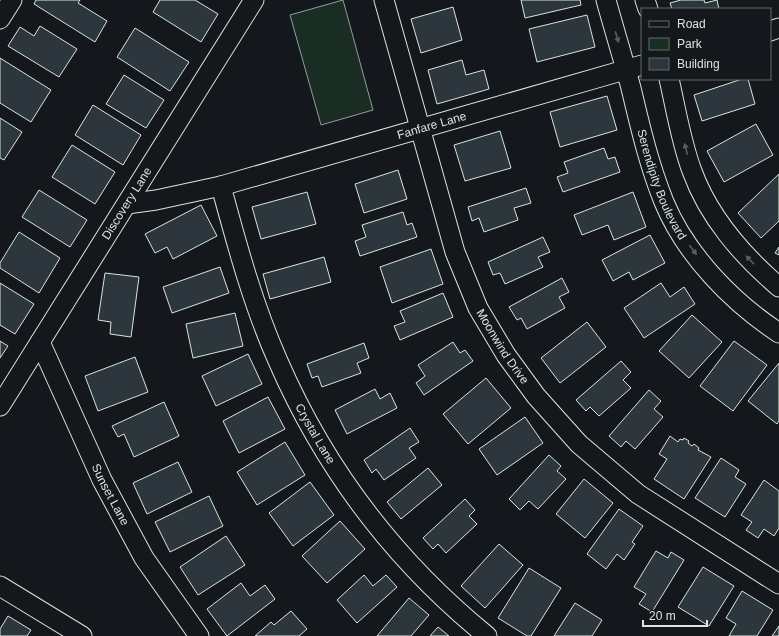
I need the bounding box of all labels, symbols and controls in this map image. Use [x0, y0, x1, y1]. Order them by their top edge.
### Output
legend [641, 8, 771, 80]
text: Road [677, 17, 706, 31]
one-way arrow [614, 32, 620, 44]
text: Park [677, 37, 703, 51]
text: Building [677, 57, 720, 71]
street label: Fanfare Lane [395, 109, 468, 142]
street label: Serendipity Boulevard [634, 128, 689, 242]
one-way arrow [683, 143, 689, 155]
street label: Discovery Lane [99, 164, 155, 242]
one-way arrow [689, 245, 697, 256]
one-way arrow [745, 255, 755, 265]
street label: Moonwind Drive [473, 307, 532, 387]
street label: Crystal Lane [292, 401, 338, 467]
street label: Sunset Lane [89, 462, 132, 528]
scale bar [643, 602, 707, 628]
text: 20 m [649, 609, 676, 623]

